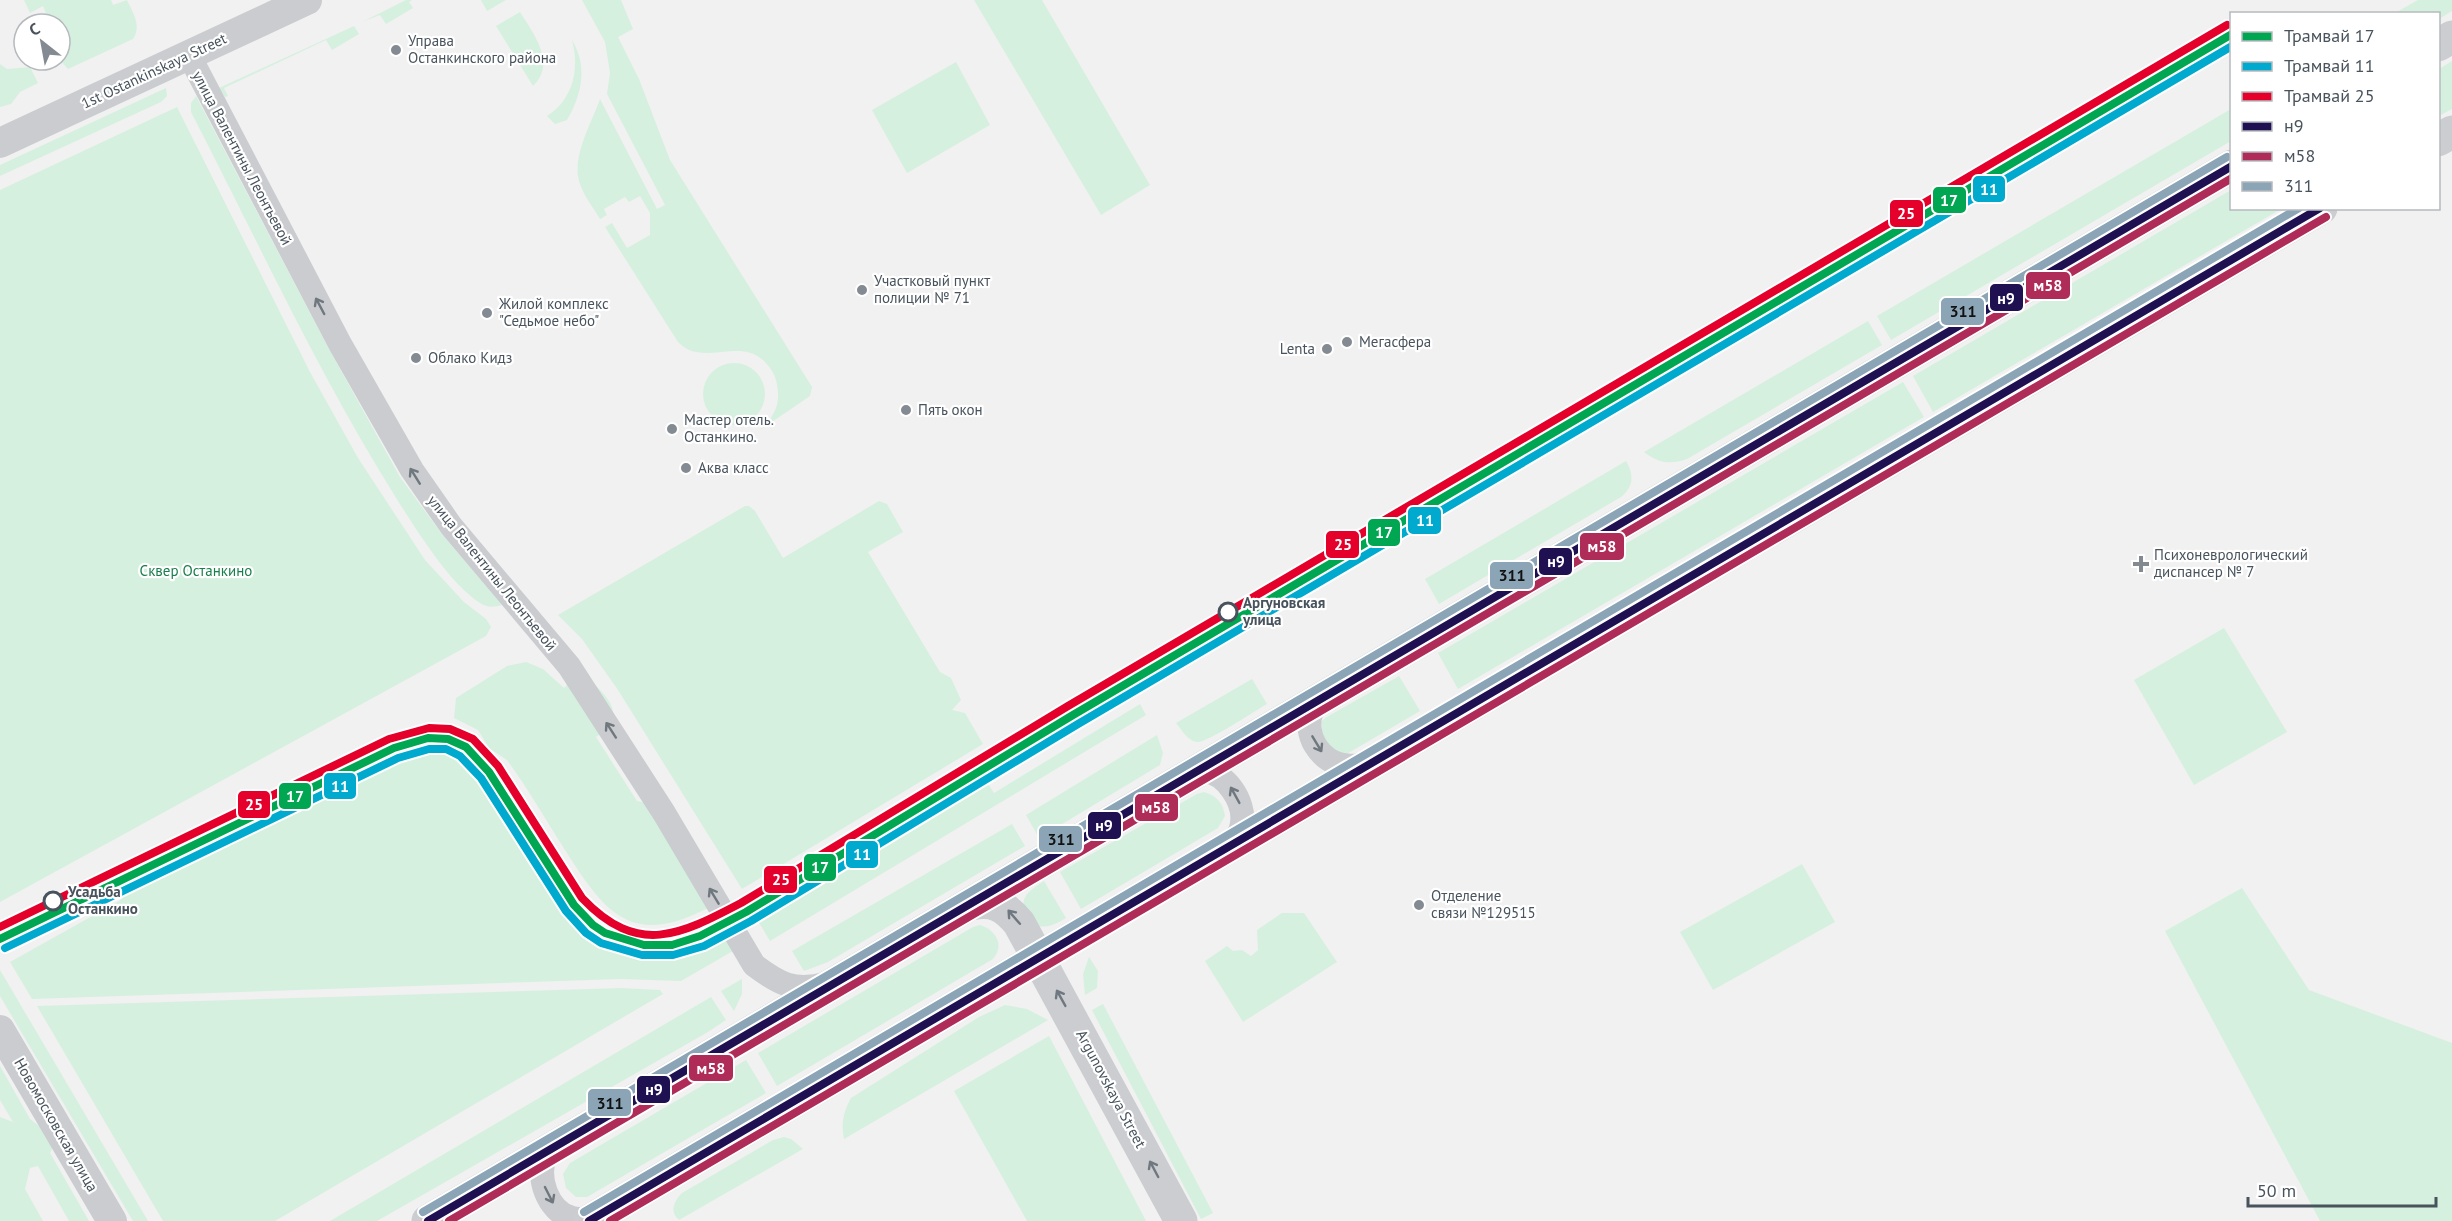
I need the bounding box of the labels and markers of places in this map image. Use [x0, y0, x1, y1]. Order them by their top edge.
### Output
place label: Управа Останкинского района [408, 31, 556, 67]
marker: Управа Останкинского района [389, 43, 403, 57]
place label: Участковый пункт полиции № 71 [874, 271, 990, 307]
marker: Участковый пункт полиции № 71 [855, 283, 869, 297]
place label: Жилой комплекс "Седьмое небо" [498, 294, 609, 330]
marker: Жилой комплекс "Седьмое небо" [480, 306, 494, 320]
place label: Мегасфера [1359, 332, 1431, 351]
marker: Мегасфера [1340, 335, 1354, 349]
place label: Lenta [1280, 339, 1315, 358]
marker: Lenta [1320, 342, 1334, 356]
place label: Облако Кидз [428, 348, 512, 367]
marker: Облако Кидз [409, 351, 423, 365]
place label: Пять окон [918, 400, 983, 419]
marker: Пять окон [899, 403, 913, 417]
place label: Мастер отель. Останкино. [684, 410, 774, 446]
marker: Мастер отель. Останкино. [665, 422, 679, 436]
place label: Аква класс [698, 458, 769, 477]
marker: Аква класс [679, 461, 693, 475]
place label: Психоневрологический диспансер № 7 [2154, 545, 2308, 581]
marker: Психоневрологический диспансер № 7 [2132, 555, 2150, 573]
place label: Аргуновская улица [1242, 593, 1325, 629]
marker: Аргуновская улица [1218, 602, 1238, 622]
place label: Усадьба Останкино [67, 882, 138, 918]
place label: Отделение связи №129515 [1431, 886, 1536, 922]
marker: Усадьба Останкино [43, 891, 63, 911]
marker: Отделение связи №129515 [1412, 898, 1426, 912]

